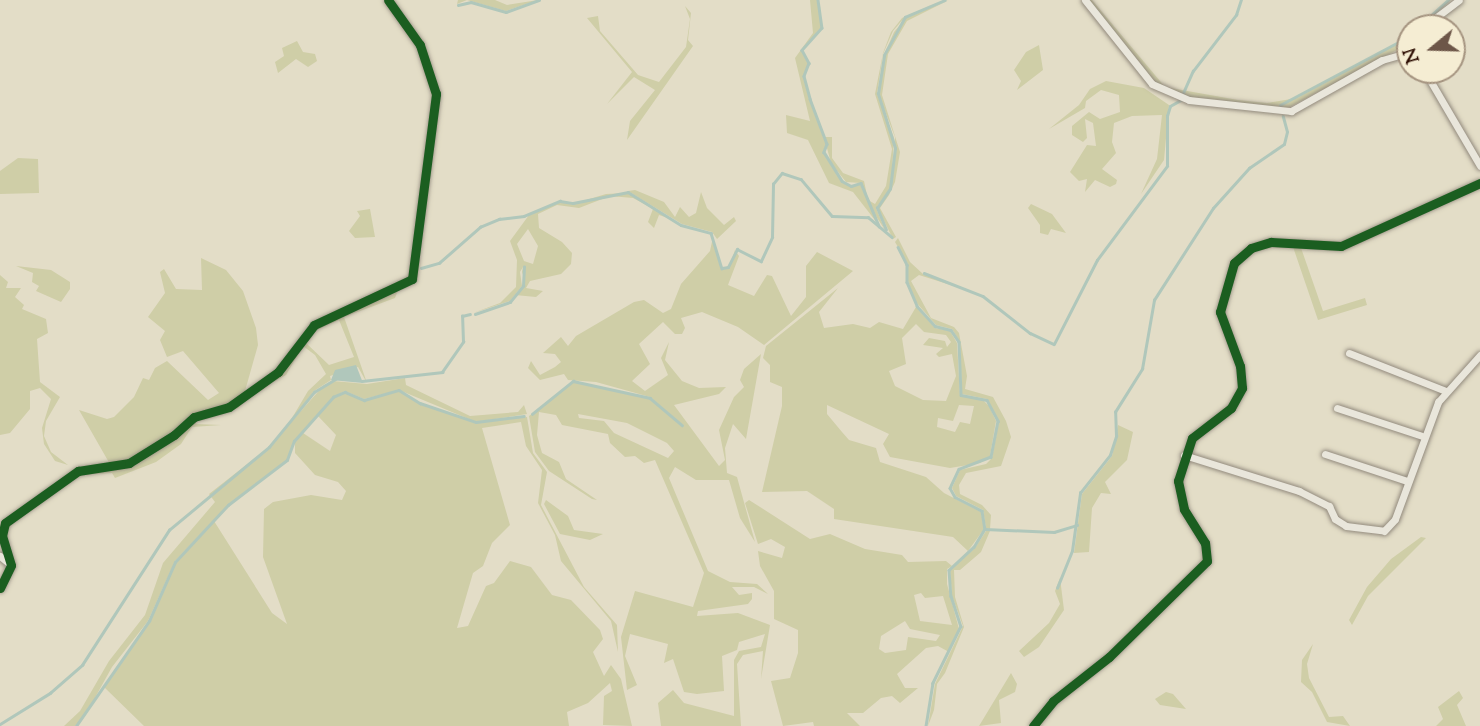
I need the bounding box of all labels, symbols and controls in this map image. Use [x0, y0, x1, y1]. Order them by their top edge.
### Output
north arrow [1396, 14, 1466, 84]
text: N [1397, 44, 1428, 67]

